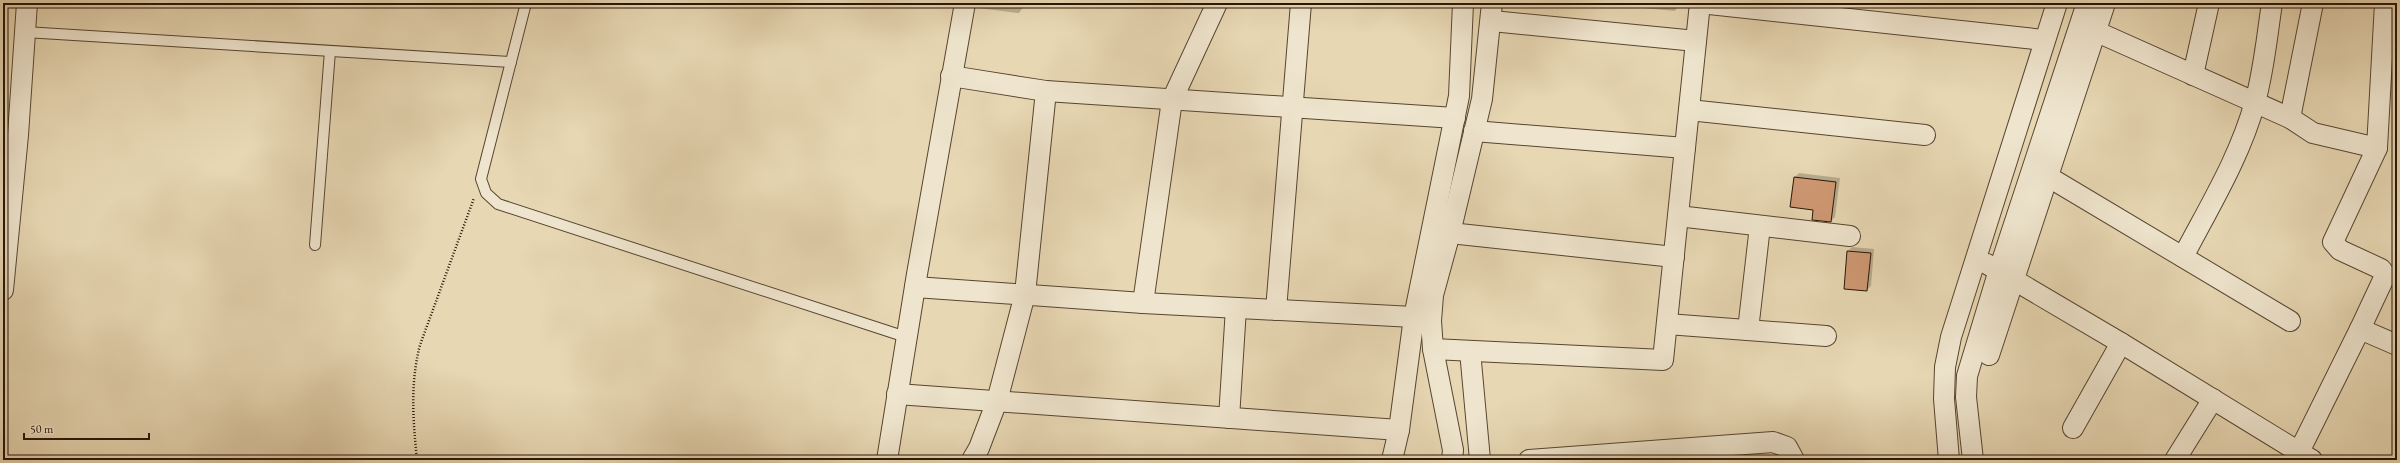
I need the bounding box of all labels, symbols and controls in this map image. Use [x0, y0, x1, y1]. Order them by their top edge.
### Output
scale bar [24, 415, 149, 441]
text: 50 m [30, 421, 54, 437]

